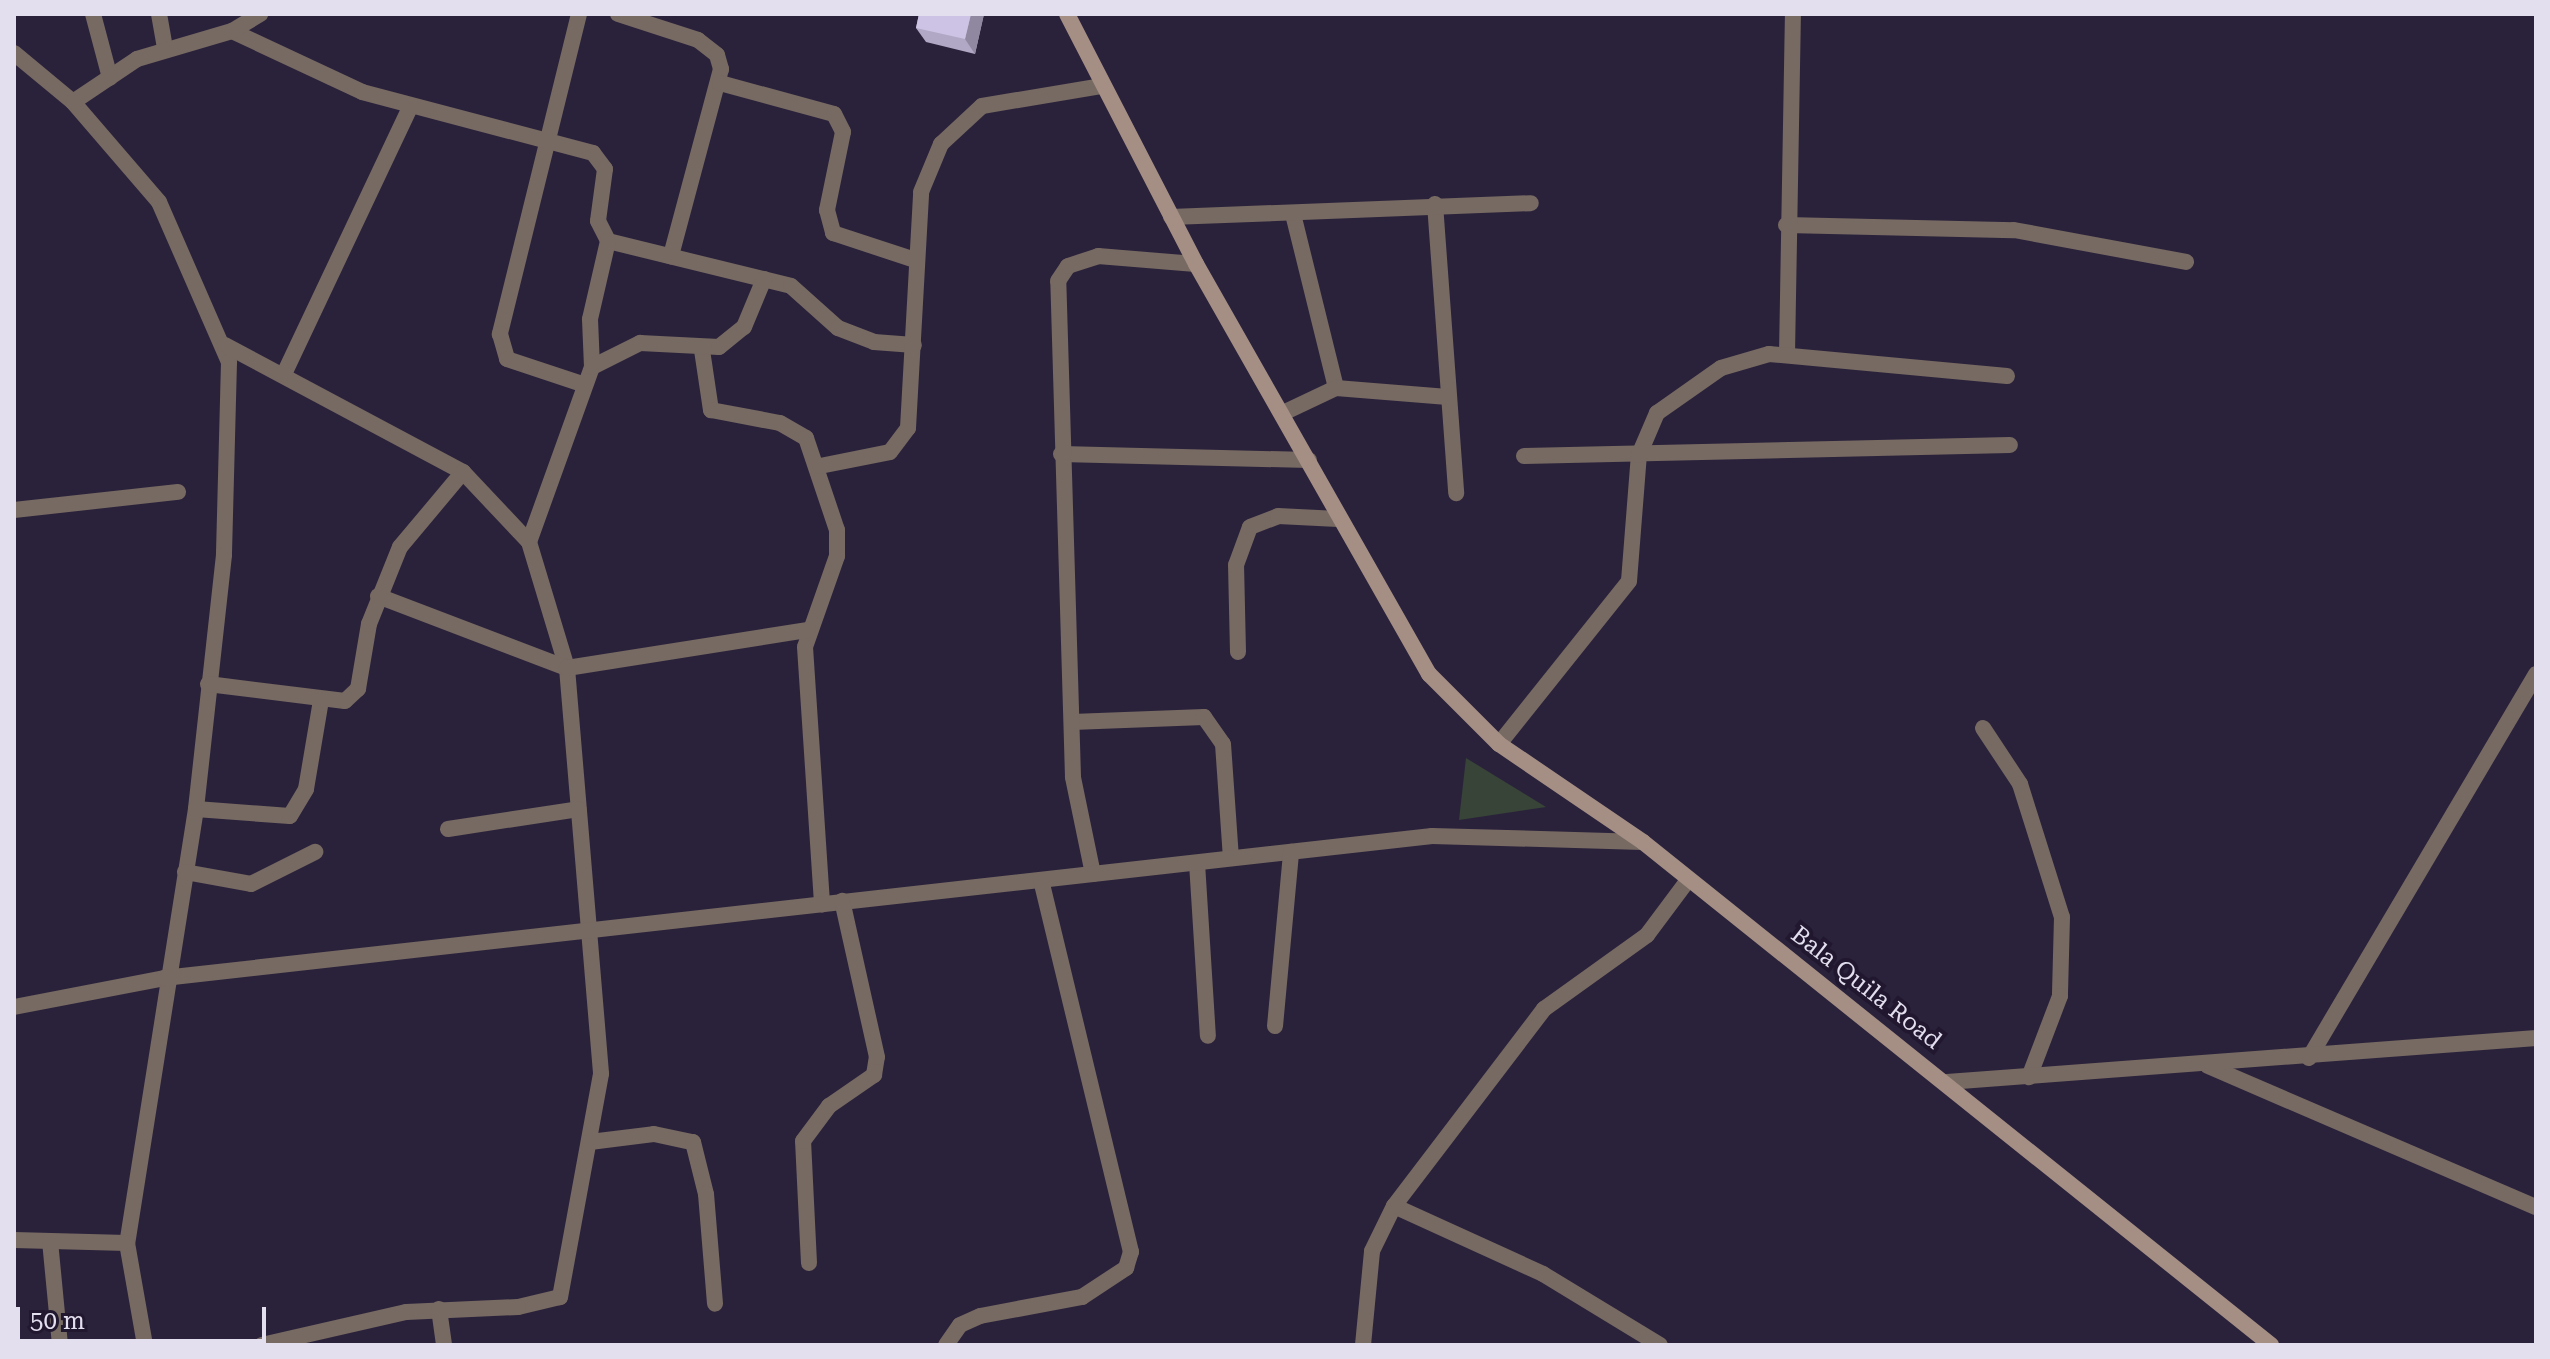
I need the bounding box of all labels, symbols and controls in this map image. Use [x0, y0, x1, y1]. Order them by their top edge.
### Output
street label: Bala Quila Road [1785, 920, 1947, 1056]
scale bar [20, 1291, 270, 1341]
text: 50 m [30, 1307, 85, 1335]

